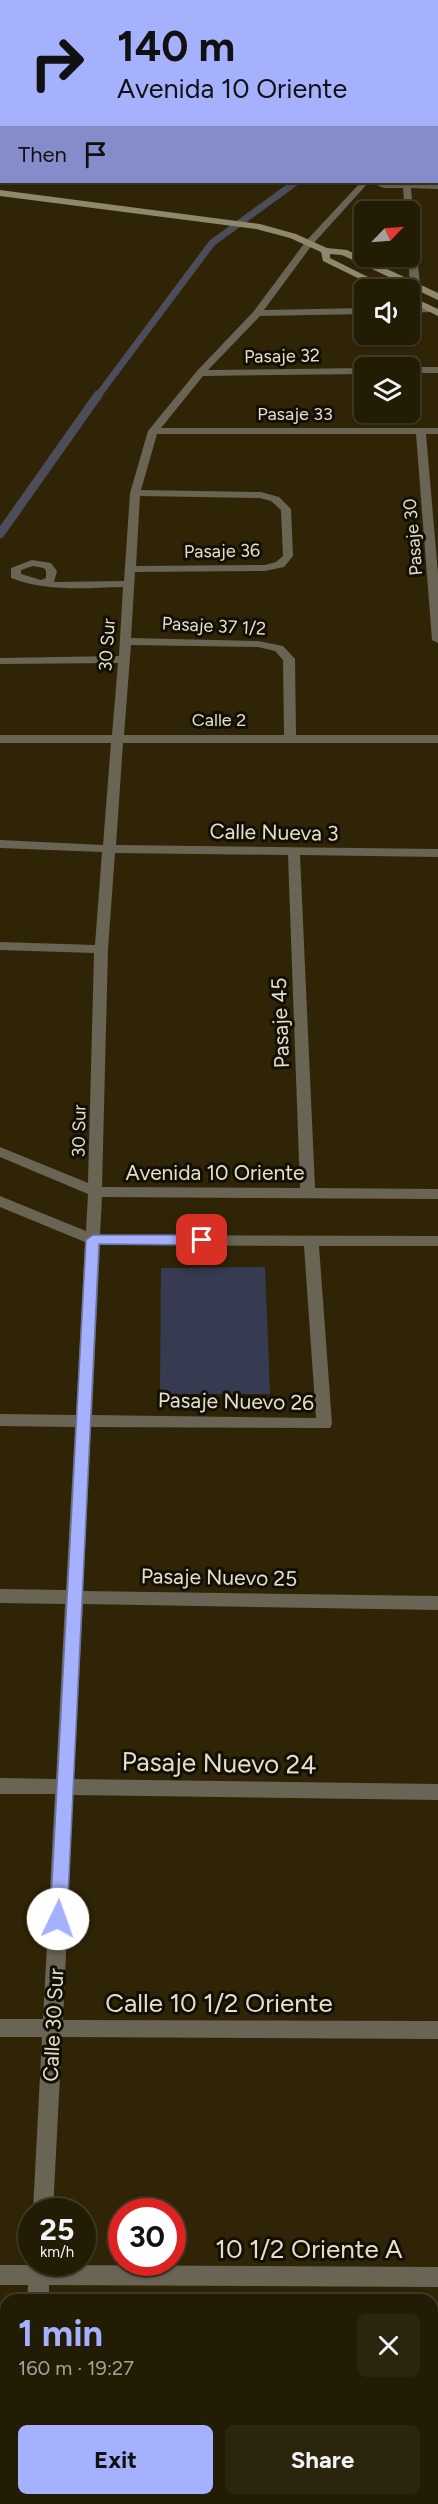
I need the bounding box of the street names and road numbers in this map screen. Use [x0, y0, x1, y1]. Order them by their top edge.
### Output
street label: Pasaje 32 [244, 344, 320, 368]
street label: Pasaje 33 [257, 403, 333, 425]
street label: Pasaje 30 [399, 497, 427, 577]
street label: Pasaje 36 [184, 539, 260, 563]
street label: Pasaje 37 1/2 [161, 612, 267, 640]
street label: 30 Sur [94, 618, 120, 672]
street label: Calle 2 [192, 709, 246, 731]
street label: Calle Nueva 3 [209, 818, 339, 846]
street label: Pasaje 45 [266, 977, 294, 1069]
street label: 30 Sur [68, 1104, 90, 1158]
street label: Avenida 10 Oriente [125, 1160, 305, 1185]
street label: Pasaje Nuevo 26 [158, 1387, 314, 1415]
street label: Pasaje Nuevo 25 [141, 1563, 297, 1591]
street label: Pasaje Nuevo 24 [121, 1745, 317, 1781]
street label: Calle 30 Sur [38, 1968, 68, 2082]
street label: Calle 10 1/2 Oriente [105, 1987, 333, 2019]
street label: 10 1/2 Oriente A [215, 2233, 403, 2265]

